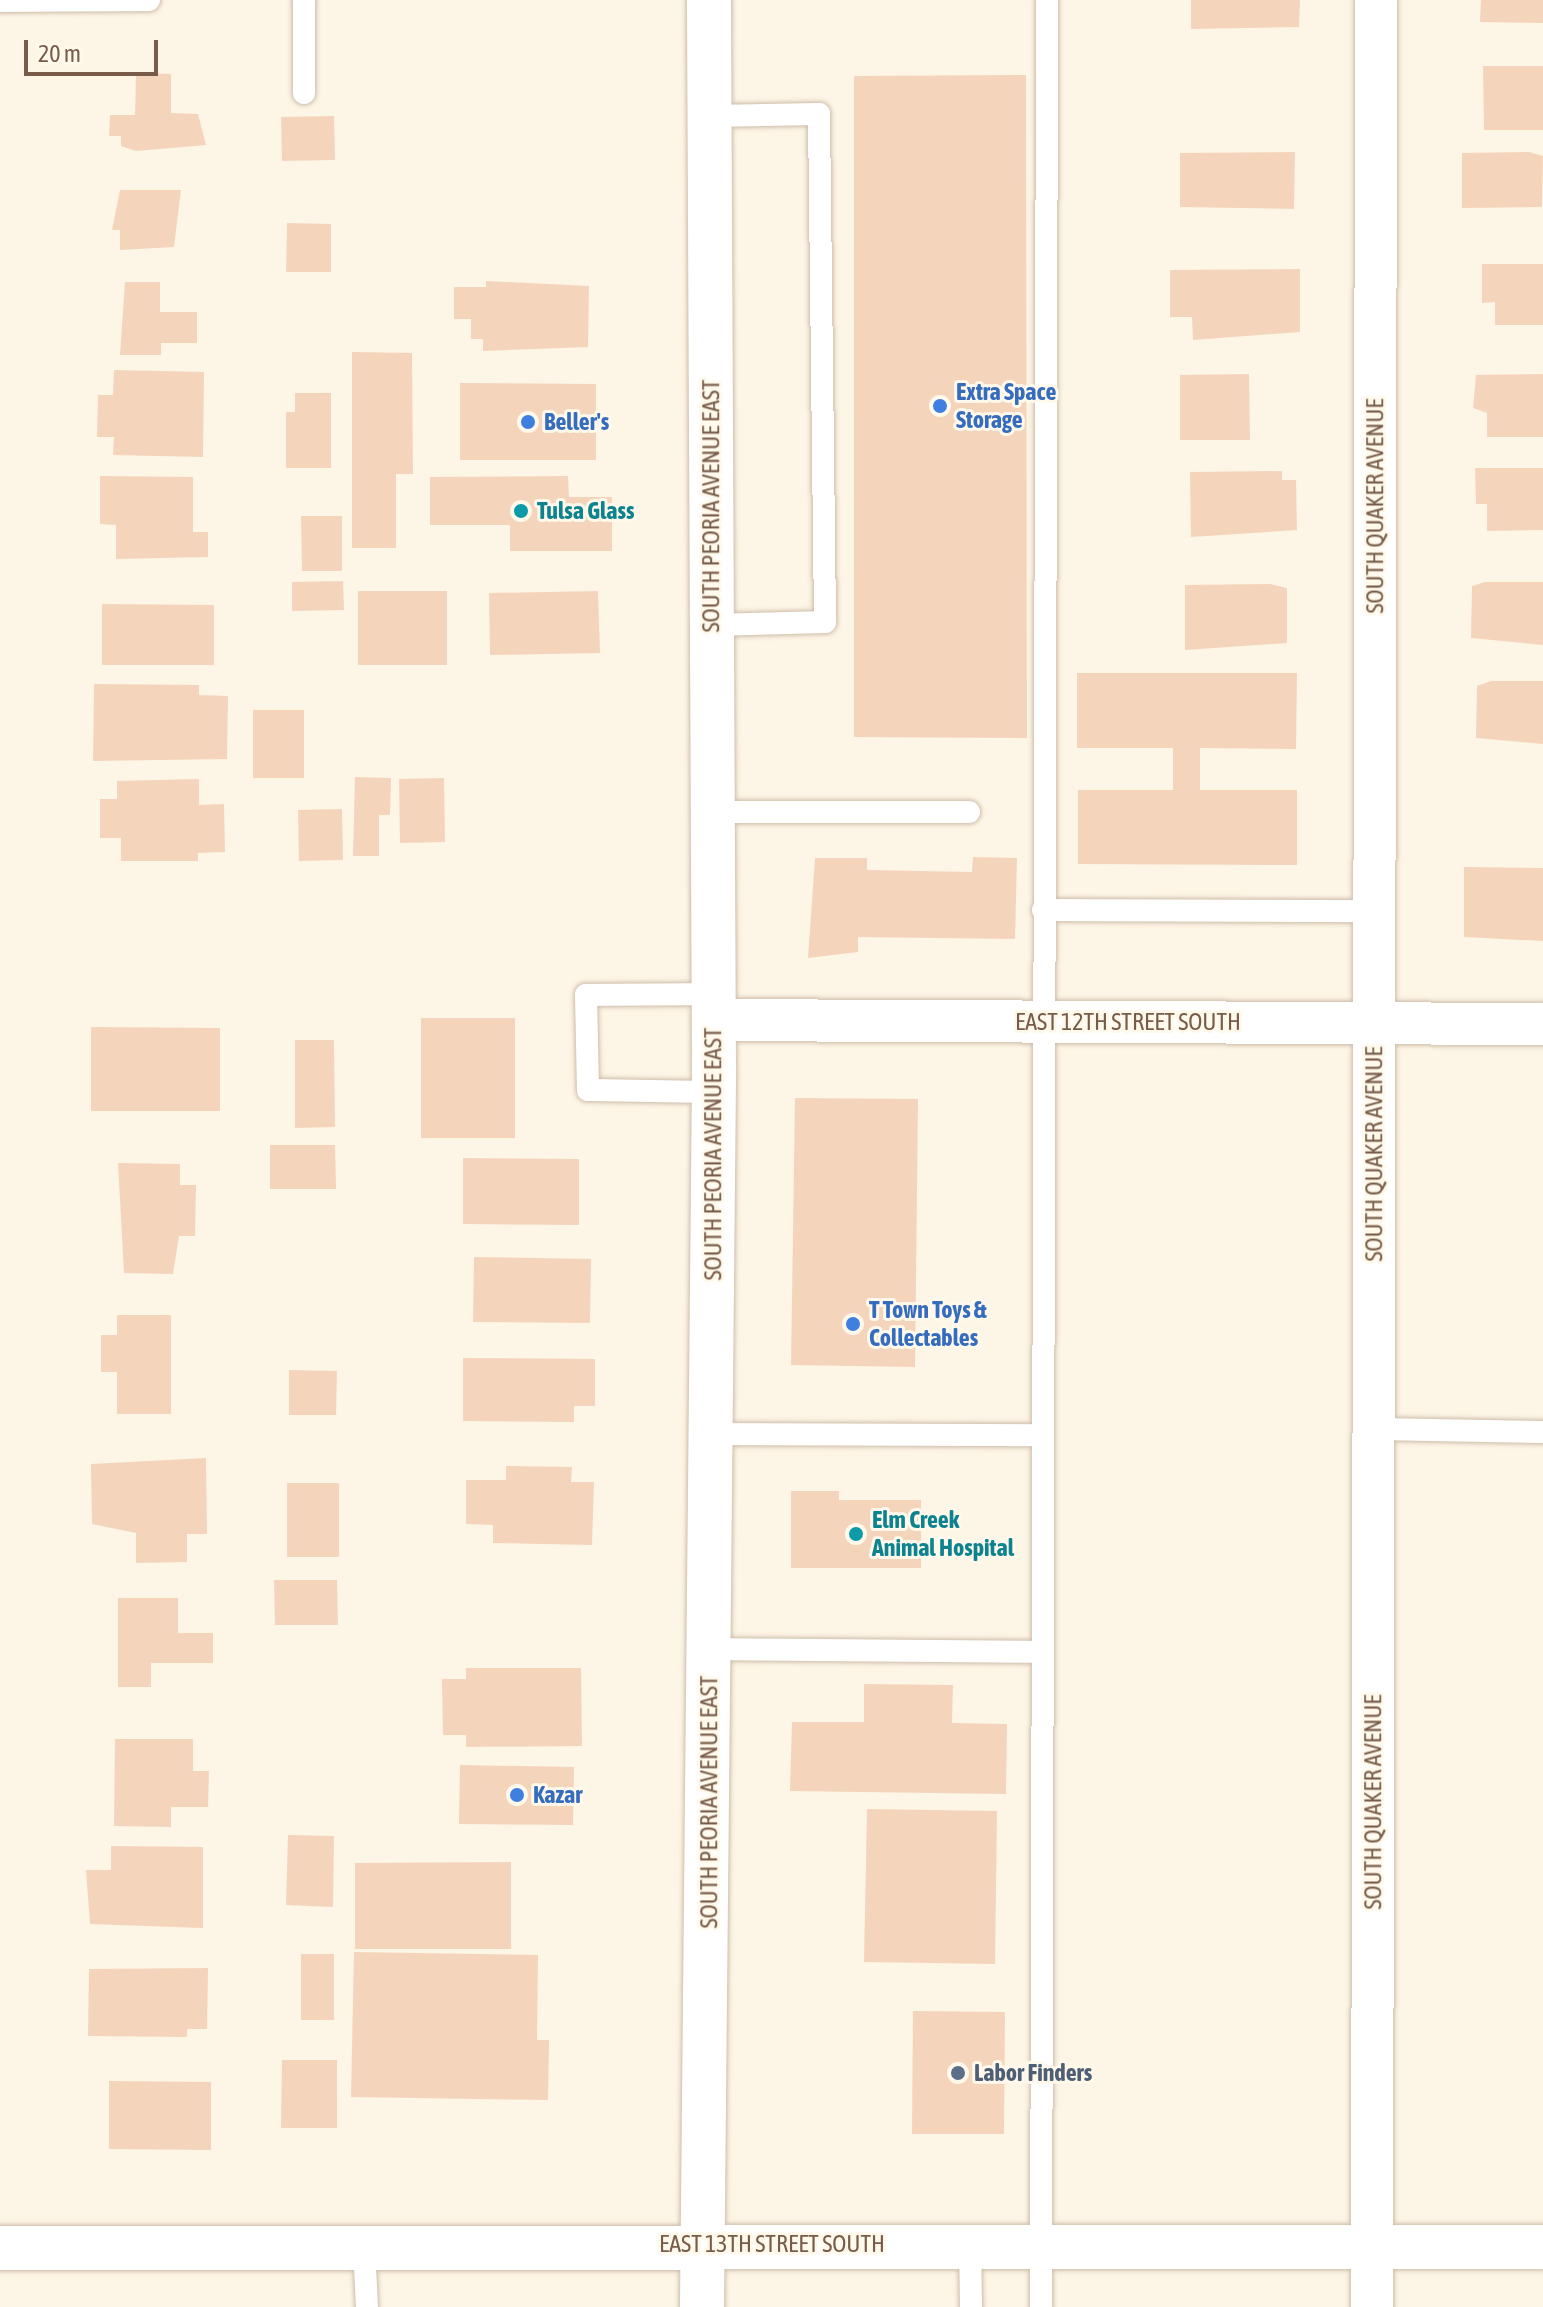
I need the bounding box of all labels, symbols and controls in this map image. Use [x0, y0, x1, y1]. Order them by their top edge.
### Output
scale bar [28, 24, 162, 74]
text: 20 m [38, 40, 81, 67]
place label: Extra Space Storage [956, 378, 1056, 434]
street label: SOUTH PEORIA AVENUE EAST [697, 380, 725, 632]
marker: Extra Space Storage [931, 397, 949, 415]
street label: SOUTH QUAKER AVENUE [1361, 398, 1389, 614]
place label: Beller's [544, 408, 609, 436]
marker: Beller's [519, 413, 537, 431]
place label: Tulsa Glass [537, 497, 634, 525]
marker: Tulsa Glass [512, 502, 530, 520]
street label: EAST 12TH STREET SOUTH [1015, 1008, 1241, 1036]
street label: SOUTH PEORIA AVENUE EAST [699, 1028, 727, 1280]
street label: SOUTH QUAKER AVENUE [1360, 1046, 1388, 1262]
place label: T Town Toys & Collectables [869, 1296, 986, 1352]
marker: T Town Toys & Collectables [844, 1315, 862, 1333]
place label: Elm Creek Animal Hospital [872, 1506, 1014, 1562]
marker: Elm Creek Animal Hospital [847, 1525, 865, 1543]
street label: SOUTH PEORIA AVENUE EAST [695, 1676, 723, 1928]
street label: SOUTH QUAKER AVENUE [1359, 1694, 1387, 1910]
place label: Kazar [533, 1781, 582, 1809]
marker: Kazar [508, 1786, 526, 1804]
place label: Labor Finders [974, 2059, 1092, 2087]
marker: Labor Finders [949, 2064, 967, 2082]
street label: EAST 13TH STREET SOUTH [659, 2230, 885, 2258]

